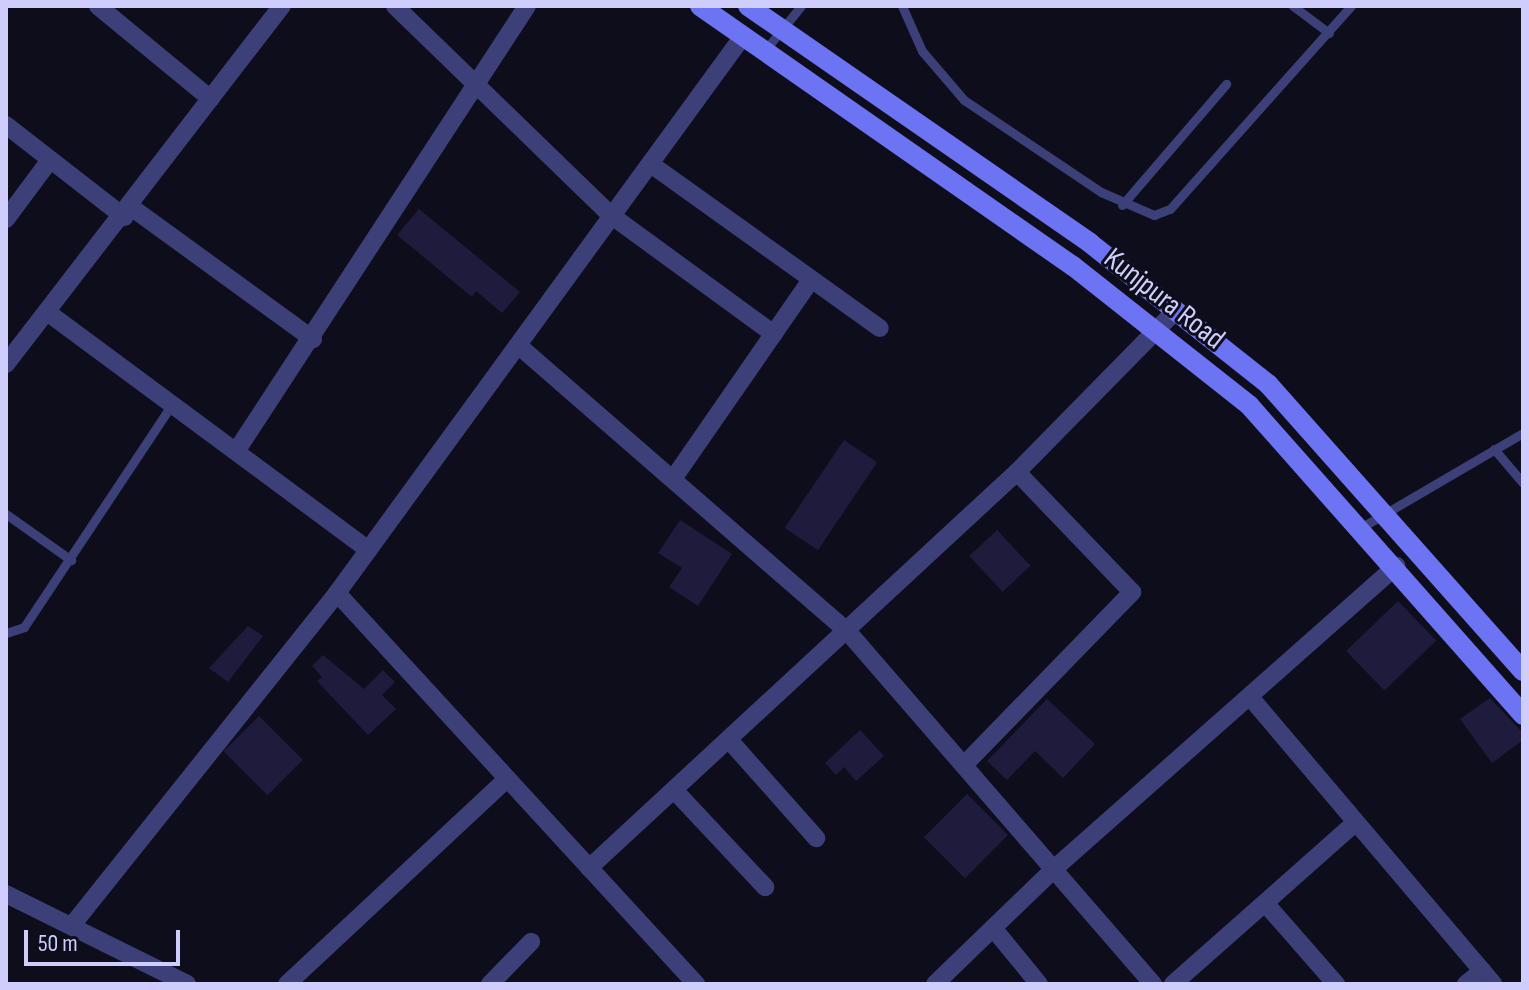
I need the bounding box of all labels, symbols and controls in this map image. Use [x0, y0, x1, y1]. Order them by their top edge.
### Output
street label: Kunjpura Road [1096, 241, 1232, 357]
scale bar [28, 914, 184, 964]
text: 50 m [38, 929, 78, 958]

